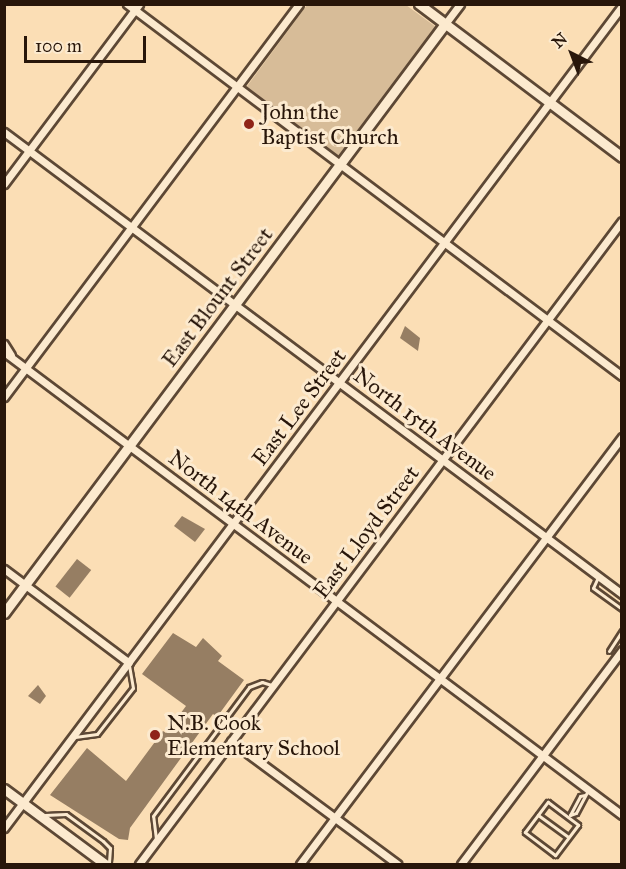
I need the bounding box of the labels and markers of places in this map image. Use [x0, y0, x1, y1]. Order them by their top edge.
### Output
place label: John the Baptist Church [261, 98, 399, 150]
marker: John the Baptist Church [242, 117, 256, 131]
place label: N.B. Cook Elementary School [167, 709, 340, 760]
marker: N.B. Cook Elementary School [148, 728, 162, 742]

